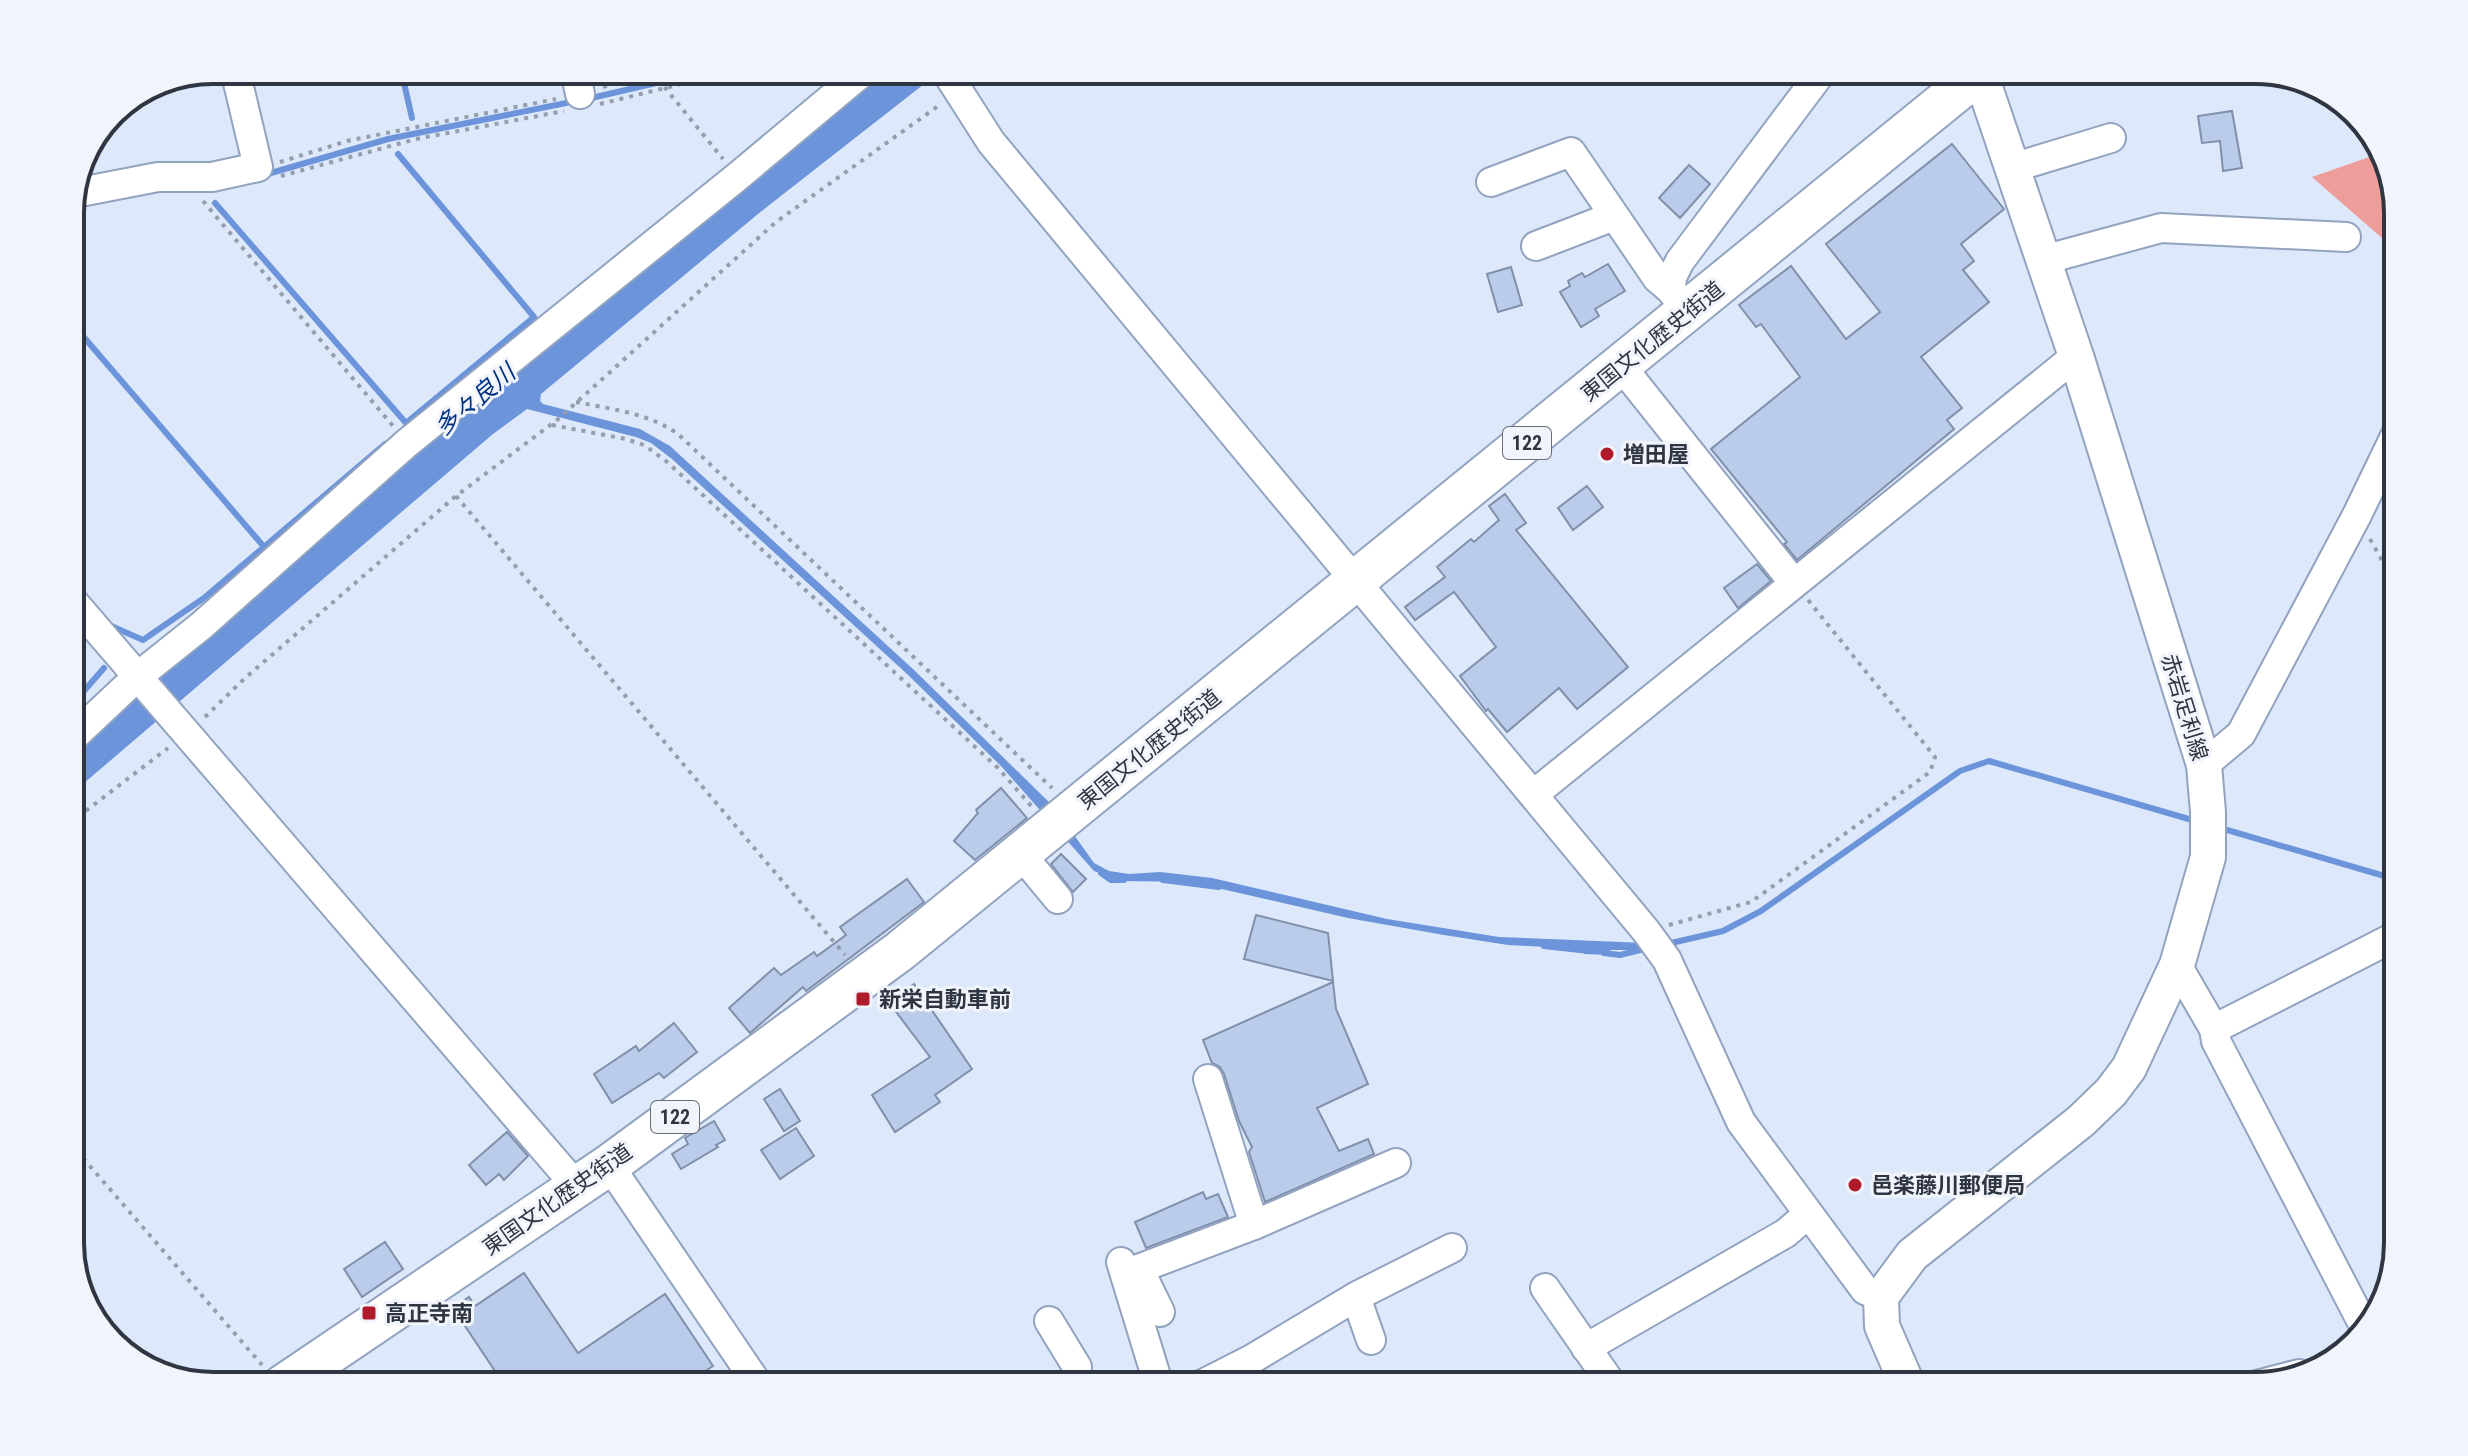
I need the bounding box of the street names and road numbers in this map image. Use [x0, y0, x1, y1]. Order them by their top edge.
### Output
street label: 東国文化歴史街道 [1576, 276, 1729, 406]
road number: 122 [1503, 427, 1551, 459]
street label: 赤岩足利線 [2156, 651, 2213, 763]
street label: 東国文化歴史街道 [1073, 684, 1226, 814]
road number: 122 [651, 1101, 699, 1133]
street label: 東国文化歴史街道 [478, 1139, 637, 1260]

